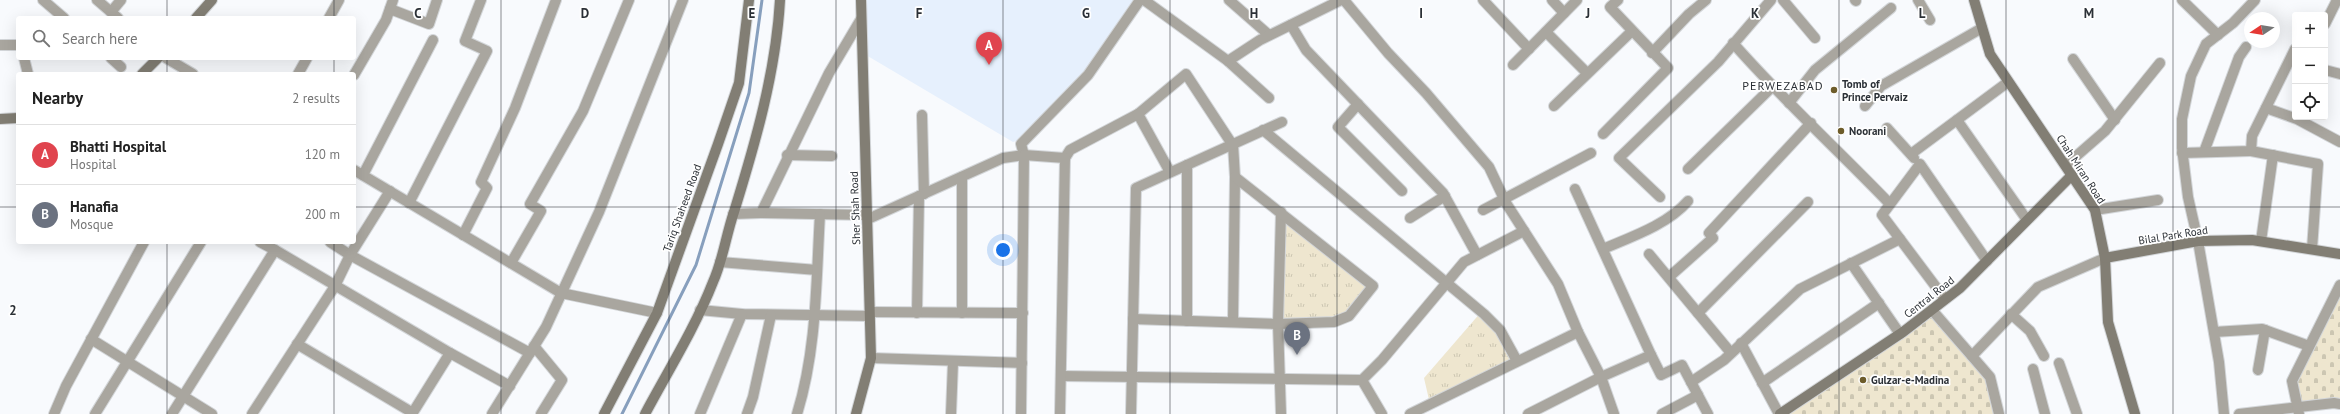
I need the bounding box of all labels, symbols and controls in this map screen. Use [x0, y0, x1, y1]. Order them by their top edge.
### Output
text: C [414, 5, 422, 22]
text: D [581, 5, 589, 22]
text: E [749, 5, 756, 22]
text: F [916, 5, 923, 22]
text: G [1082, 5, 1090, 22]
text: H [1250, 5, 1258, 22]
text: I [1419, 5, 1423, 22]
text: J [1585, 5, 1590, 22]
text: K [1751, 5, 1759, 22]
text: L [1919, 5, 1926, 22]
text: M [2084, 5, 2094, 22]
north arrow [2244, 12, 2280, 48]
map controls [2292, 12, 2328, 120]
button: + [2292, 12, 2328, 48]
search box [16, 16, 356, 60]
icon: search [30, 27, 52, 49]
text: Search here [62, 29, 138, 48]
pin: A [976, 32, 1002, 65]
button: − [2292, 48, 2328, 84]
place label: Tomb of Prince Pervaiz [1842, 77, 1908, 104]
district label: PERWEZABAD [1742, 78, 1824, 93]
button: locate [2292, 84, 2328, 120]
marker: Tomb of Prince Pervaiz [1829, 85, 1839, 95]
text: Nearby [32, 87, 83, 109]
text: 2 results [292, 90, 340, 107]
place label: Noorani [1849, 124, 1886, 138]
marker: Noorani [1836, 126, 1846, 136]
street label: Chah Miran Road [2053, 132, 2109, 206]
text: Bhatti Hospital [70, 137, 166, 156]
text: A [41, 146, 49, 163]
text: 120 m [305, 146, 340, 163]
text: Hospital [70, 156, 116, 173]
street label: Tariq Shaheed Road [660, 162, 704, 254]
street label: Sher Shah Road [847, 171, 863, 245]
text: Hanafia [70, 197, 119, 216]
text: B [41, 206, 49, 223]
text: 200 m [305, 206, 340, 223]
text: Mosque [70, 216, 113, 233]
street label: Bilal Park Road [2137, 223, 2209, 247]
your location [993, 240, 1013, 260]
street label: Central Road [1901, 273, 1957, 321]
text: 2 [9, 302, 17, 319]
pin: B [1284, 322, 1310, 355]
place label: Gulzar-e-Madina [1871, 373, 1949, 387]
marker: Gulzar-e-Madina [1858, 375, 1868, 385]

